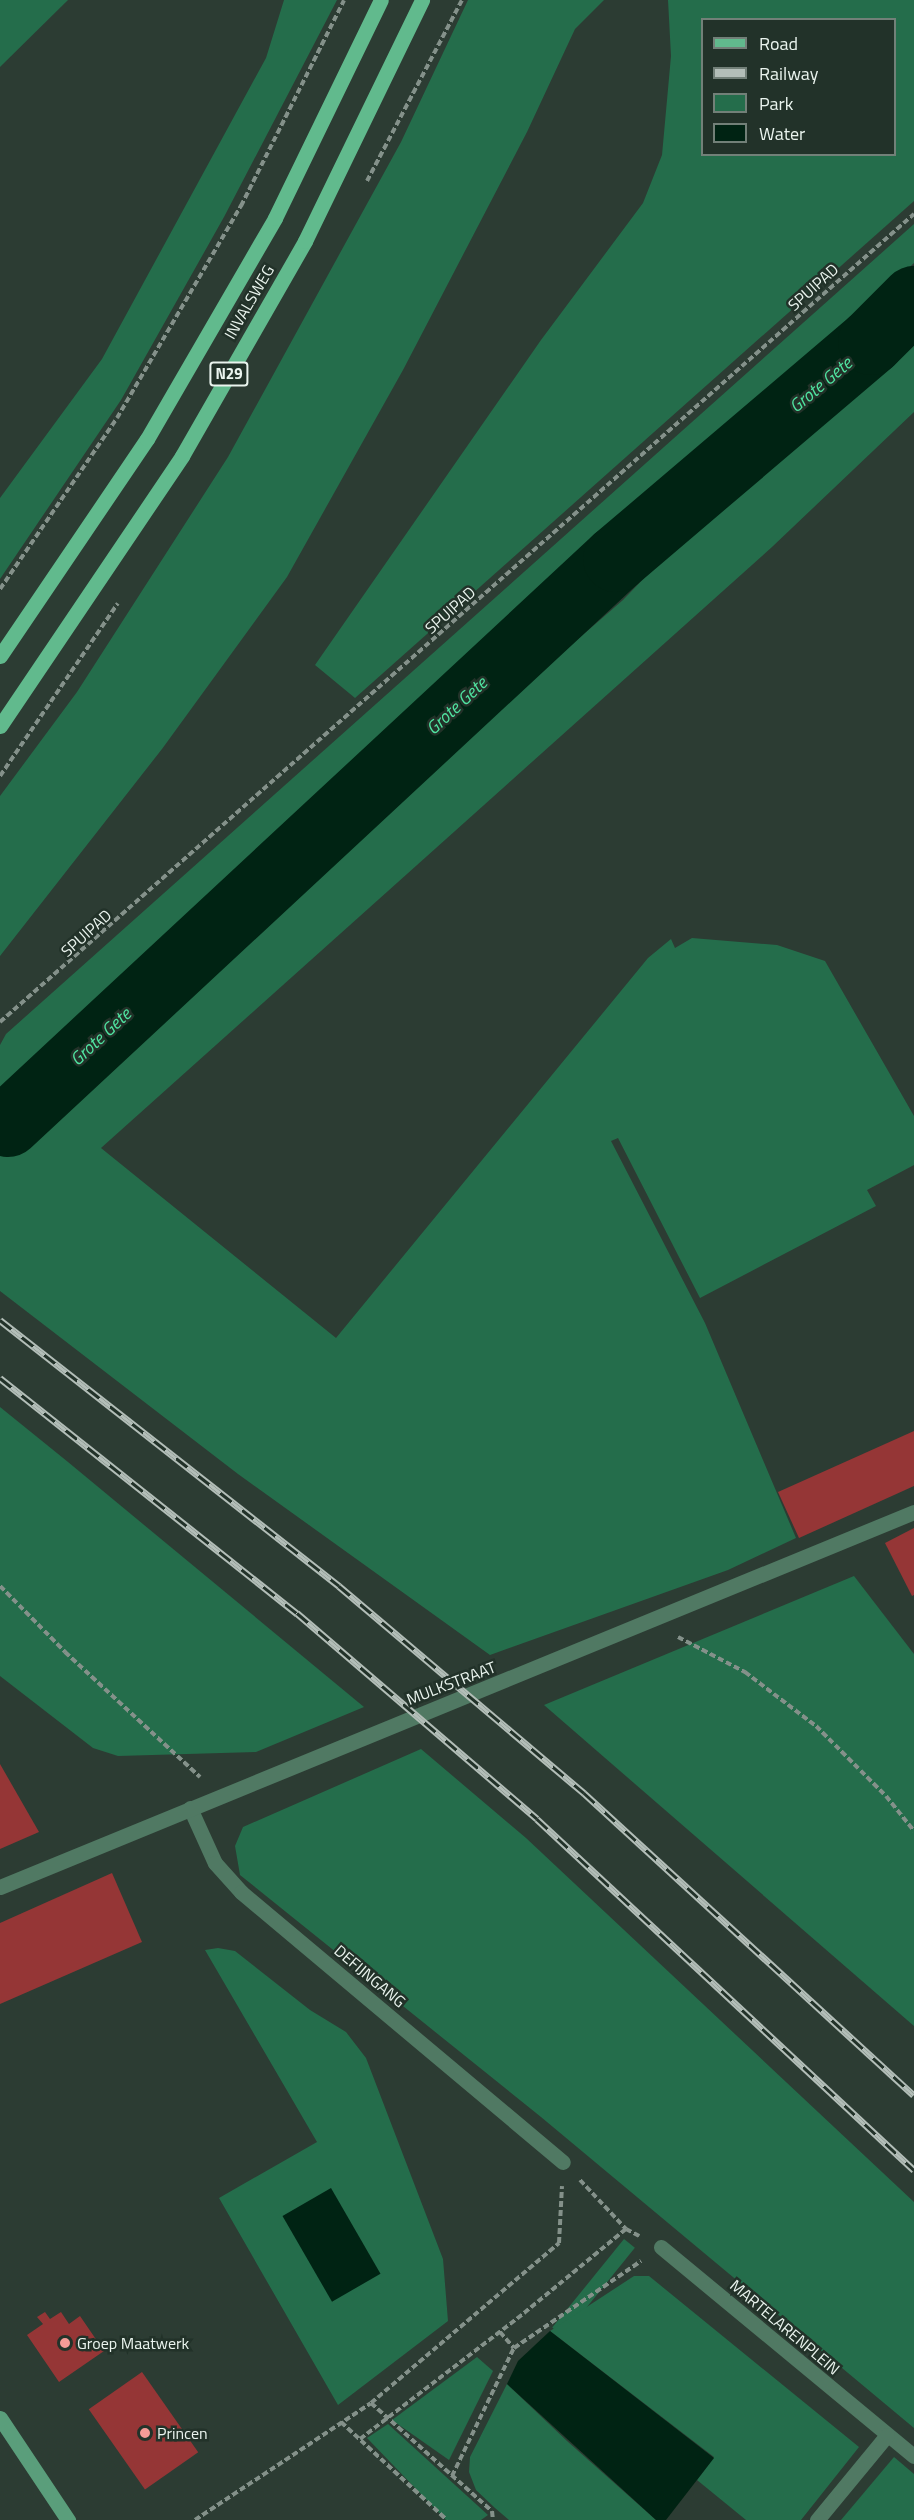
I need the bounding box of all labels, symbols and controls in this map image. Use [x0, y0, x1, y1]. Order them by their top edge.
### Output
legend [701, 18, 896, 156]
text: Road [759, 30, 798, 57]
text: Railway [759, 60, 818, 87]
text: Park [759, 90, 793, 117]
text: Water [759, 120, 805, 147]
street label: SPUIPAD [784, 259, 842, 315]
street label: INVALSWEG [220, 262, 278, 342]
water label: Grote Gete [785, 353, 857, 417]
road number: N29 [208, 362, 250, 386]
street label: SPUIPAD [421, 582, 479, 638]
water label: Grote Gete [422, 672, 492, 740]
street label: SPUIPAD [57, 905, 115, 961]
water label: Grote Gete [66, 1003, 136, 1071]
street label: MULKSTRAAT [404, 1657, 498, 1709]
street label: DEFIJNGANG [331, 1941, 409, 2011]
street label: MARTELARENPLEIN [726, 2275, 844, 2379]
place label: Groep Maatwerk [77, 2333, 189, 2353]
marker: Groep Maatwerk [58, 2336, 72, 2350]
place label: Princen [157, 2423, 208, 2443]
marker: Princen [138, 2426, 152, 2440]

